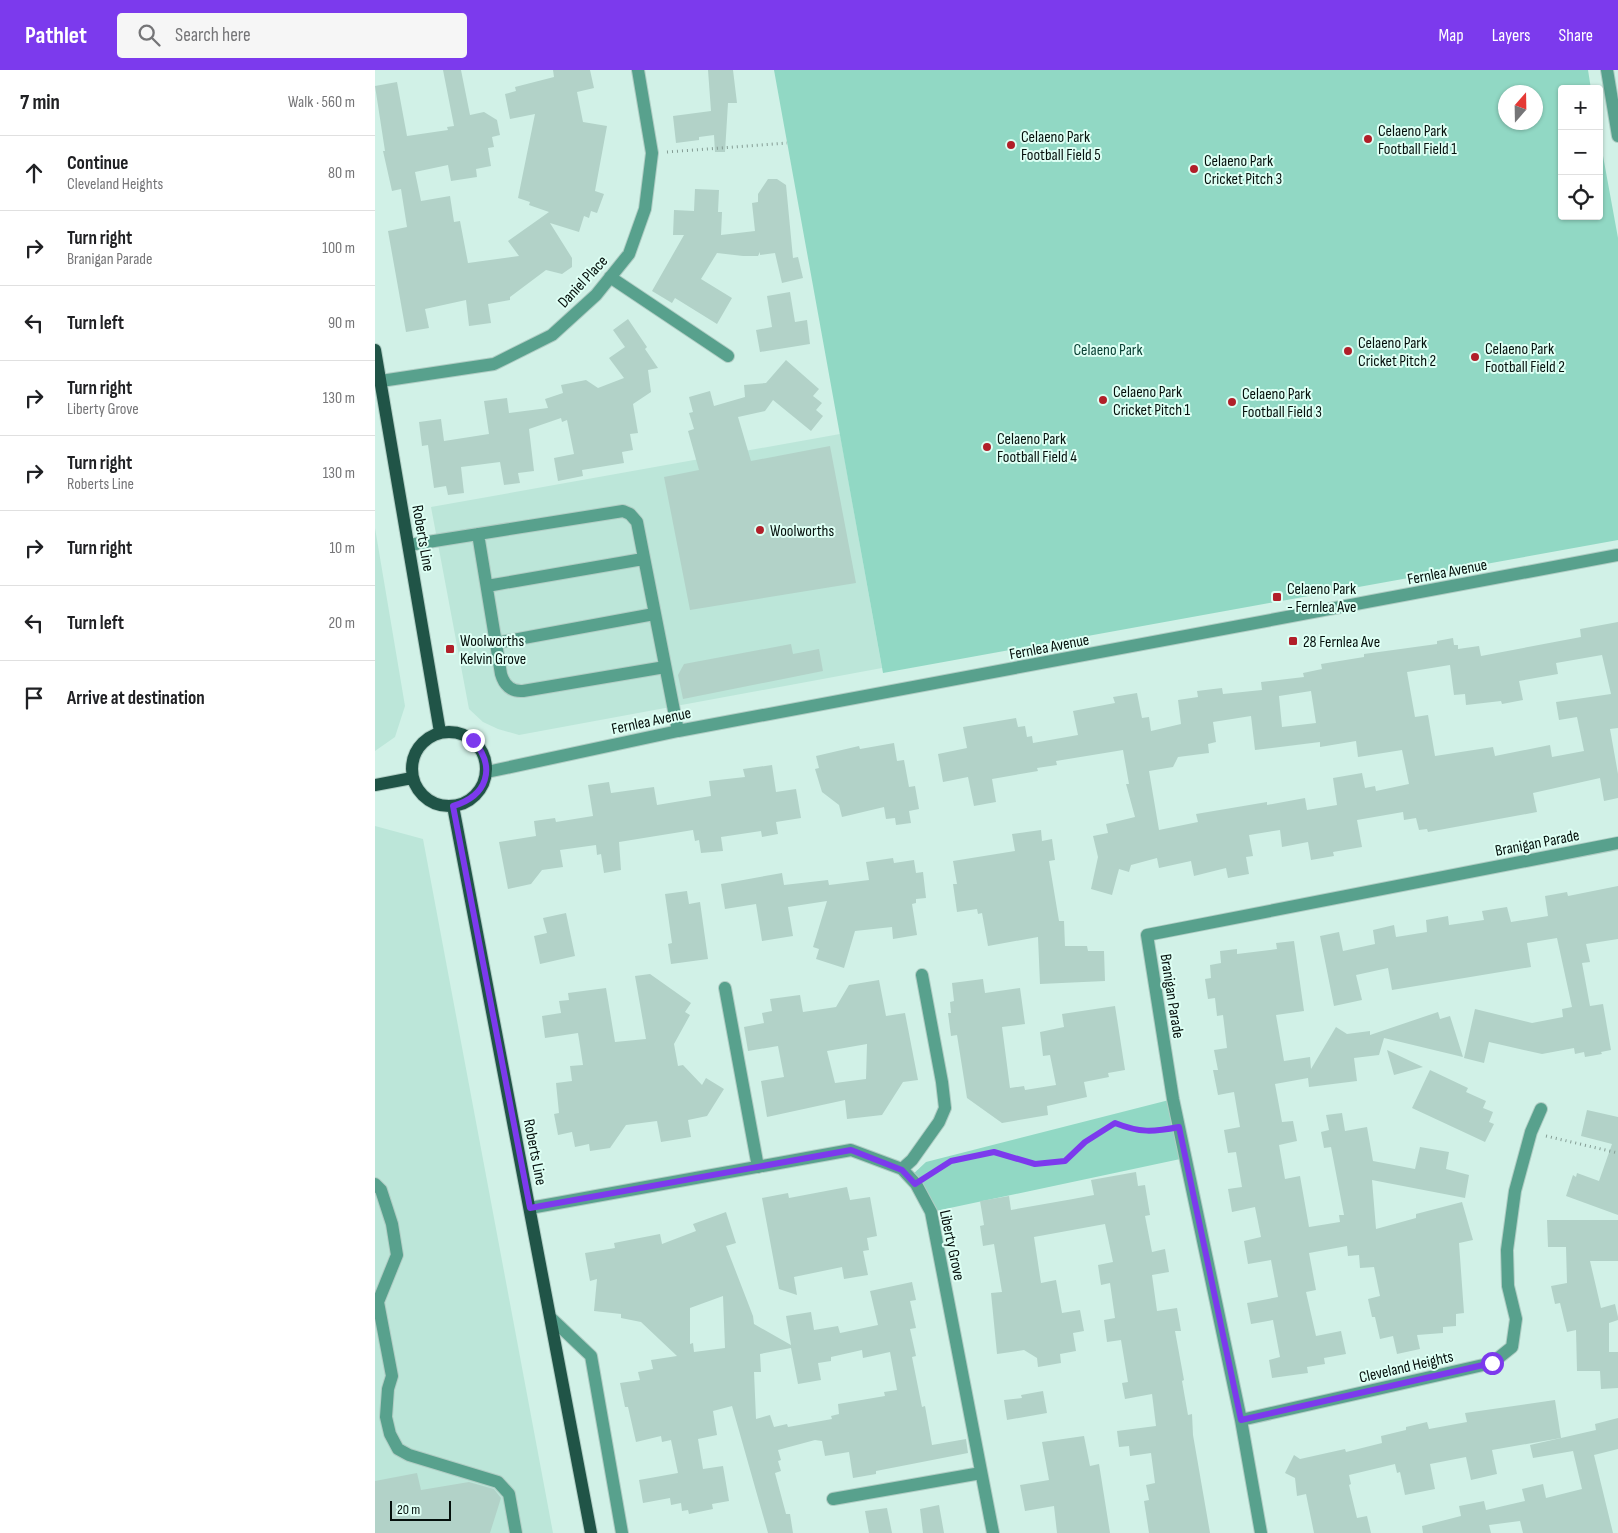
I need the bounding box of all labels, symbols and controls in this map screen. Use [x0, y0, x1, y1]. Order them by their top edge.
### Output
search box [117, 13, 467, 58]
text: Pathlet [25, 21, 87, 50]
icon: search [135, 21, 163, 49]
text: Search here [175, 24, 251, 47]
text: Map [1439, 25, 1464, 46]
text: Layers [1492, 25, 1531, 46]
text: Share [1559, 25, 1593, 46]
north arrow [1498, 85, 1543, 130]
map controls [1558, 85, 1603, 220]
button: + [1558, 85, 1603, 130]
text: 7 min [20, 90, 60, 115]
text: Walk · 560 m [288, 93, 355, 112]
place label: Celaeno Park Football Field 1 [1378, 122, 1457, 159]
place label: Celaeno Park Football Field 5 [1021, 128, 1101, 165]
button: − [1558, 130, 1603, 175]
marker: Celaeno Park Football Field 1 [1362, 133, 1374, 145]
marker: Celaeno Park Football Field 5 [1005, 139, 1017, 151]
text: Continue [67, 152, 128, 175]
place label: Celaeno Park Cricket Pitch 3 [1204, 152, 1282, 189]
icon: ahead [20, 159, 48, 187]
marker: Celaeno Park Cricket Pitch 3 [1188, 163, 1200, 175]
text: 80 m [328, 164, 355, 183]
text: Cleveland Heights [67, 175, 163, 194]
button: locate [1558, 175, 1603, 220]
text: Turn right [67, 227, 132, 250]
icon: right [20, 234, 48, 262]
text: 100 m [322, 239, 355, 258]
text: Branigan Parade [67, 250, 152, 269]
street label: Daniel Place [554, 252, 612, 312]
icon: left [20, 309, 48, 337]
text: Turn left [67, 312, 124, 335]
text: 90 m [328, 314, 355, 333]
place label: Celaeno Park Cricket Pitch 2 [1358, 334, 1436, 371]
place label: Celaeno Park Football Field 2 [1485, 340, 1565, 377]
park label: Celaeno Park [1073, 341, 1143, 360]
marker: Celaeno Park Cricket Pitch 2 [1342, 345, 1354, 357]
marker: Celaeno Park Football Field 2 [1469, 351, 1481, 363]
text: Turn right [67, 377, 132, 400]
place label: Celaeno Park Cricket Pitch 1 [1113, 383, 1191, 420]
icon: right [20, 384, 48, 412]
place label: Celaeno Park Football Field 3 [1242, 385, 1322, 422]
text: 130 m [323, 389, 355, 408]
marker: Celaeno Park Cricket Pitch 1 [1097, 394, 1109, 406]
marker: Celaeno Park Football Field 3 [1226, 396, 1238, 408]
text: Liberty Grove [67, 400, 139, 419]
place label: Celaeno Park Football Field 4 [997, 430, 1077, 467]
marker: Celaeno Park Football Field 4 [981, 441, 993, 453]
text: Turn right [67, 452, 132, 475]
icon: right [20, 459, 48, 487]
text: 130 m [323, 464, 355, 483]
text: Roberts Line [67, 475, 134, 494]
street label: Roberts Line [407, 504, 438, 573]
place label: Woolworths [770, 522, 834, 541]
marker: Woolworths [754, 524, 766, 536]
icon: right [20, 534, 48, 562]
text: Turn right [67, 537, 132, 560]
text: 10 m [329, 539, 355, 558]
street label: Fernlea Avenue [1406, 555, 1489, 590]
place label: Celaeno Park - Fernlea Ave [1287, 580, 1356, 617]
marker: Celaeno Park - Fernlea Ave [1271, 591, 1283, 603]
icon: left [20, 609, 48, 637]
text: Turn left [67, 612, 124, 635]
text: 20 m [328, 614, 355, 633]
street label: Fernlea Avenue [1008, 630, 1091, 665]
place label: Woolworths Kelvin Grove [460, 632, 526, 669]
place label: 28 Fernlea Ave [1303, 633, 1380, 652]
marker: 28 Fernlea Ave [1287, 635, 1299, 647]
marker: Woolworths Kelvin Grove [444, 643, 456, 655]
icon: arrive [20, 684, 48, 712]
text: Arrive at destination [67, 687, 205, 710]
street label: Fernlea Avenue [610, 704, 693, 739]
route end [462, 729, 485, 752]
street label: Branigan Parade [1494, 826, 1581, 861]
street label: Branigan Parade [1155, 953, 1188, 1040]
street label: Roberts Line [519, 1118, 550, 1187]
street label: Liberty Grove [935, 1208, 968, 1282]
street label: Cleveland Heights [1357, 1347, 1456, 1388]
route start [1481, 1352, 1504, 1375]
scale bar [390, 1498, 451, 1521]
text: 20 m [397, 1501, 420, 1518]

